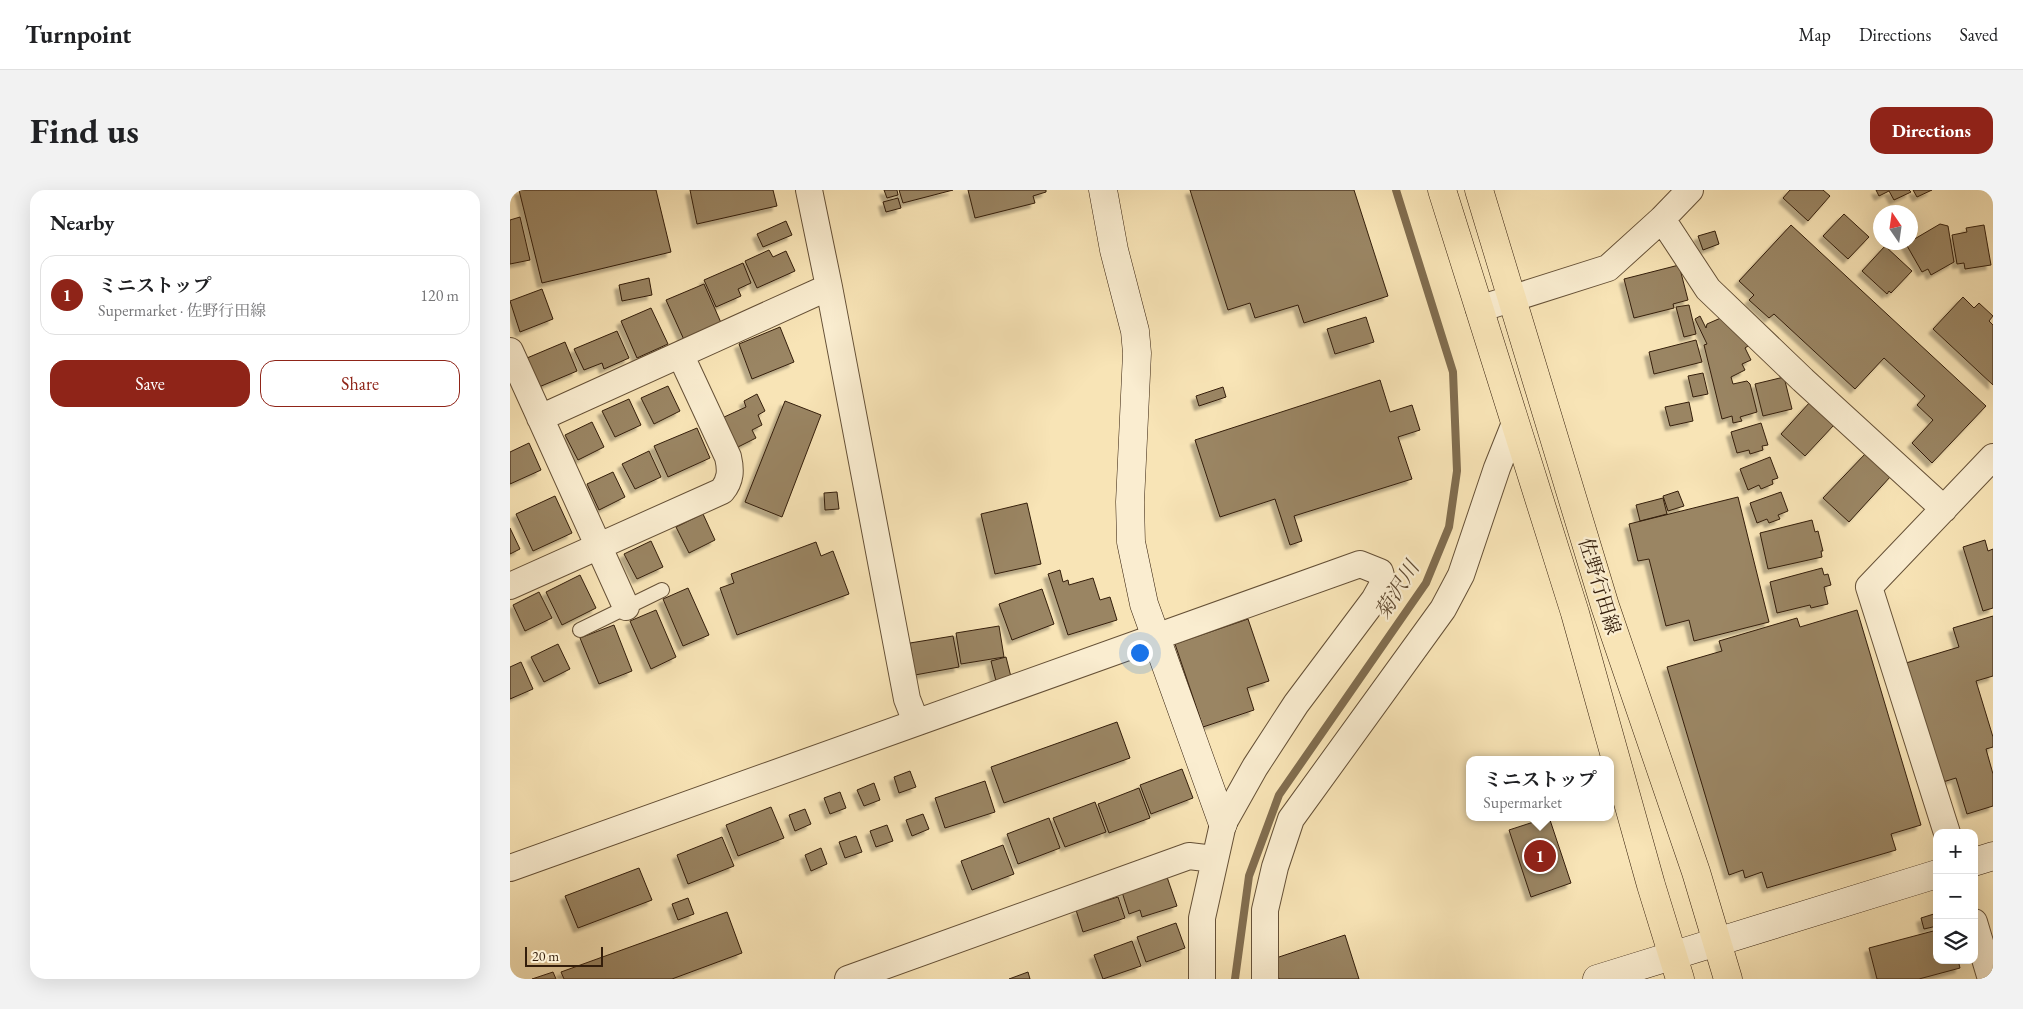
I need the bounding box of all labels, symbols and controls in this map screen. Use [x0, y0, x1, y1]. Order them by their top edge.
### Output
text: Turnpoint [25, 19, 131, 50]
text: Map [1799, 23, 1831, 46]
text: Directions [1859, 23, 1931, 46]
text: Saved [1959, 23, 1998, 46]
button: Directions [1870, 107, 1993, 154]
text: Find us [30, 108, 139, 153]
north arrow [1873, 205, 1918, 250]
text: Nearby [50, 209, 114, 236]
text: ミニストップ [98, 273, 211, 298]
text: 1 [63, 285, 71, 306]
text: 120 m [420, 285, 459, 306]
text: Supermarket · 佐野行田線 [98, 300, 266, 321]
button: Save [50, 360, 250, 407]
button: Share [260, 360, 460, 407]
street label: 佐野行田線 [1573, 534, 1627, 638]
water label: 菊沢川 [1368, 554, 1426, 624]
your location [1127, 640, 1153, 666]
popup [1466, 756, 1614, 821]
text: ミニストップ [1483, 767, 1597, 792]
text: Supermarket [1483, 792, 1562, 813]
map controls [1933, 829, 1978, 964]
button: + [1933, 829, 1978, 874]
pin: 1 [1524, 837, 1556, 875]
button: − [1933, 874, 1978, 919]
button: layers [1933, 919, 1978, 964]
scale bar [525, 944, 602, 967]
text: 20 m [532, 947, 559, 965]

